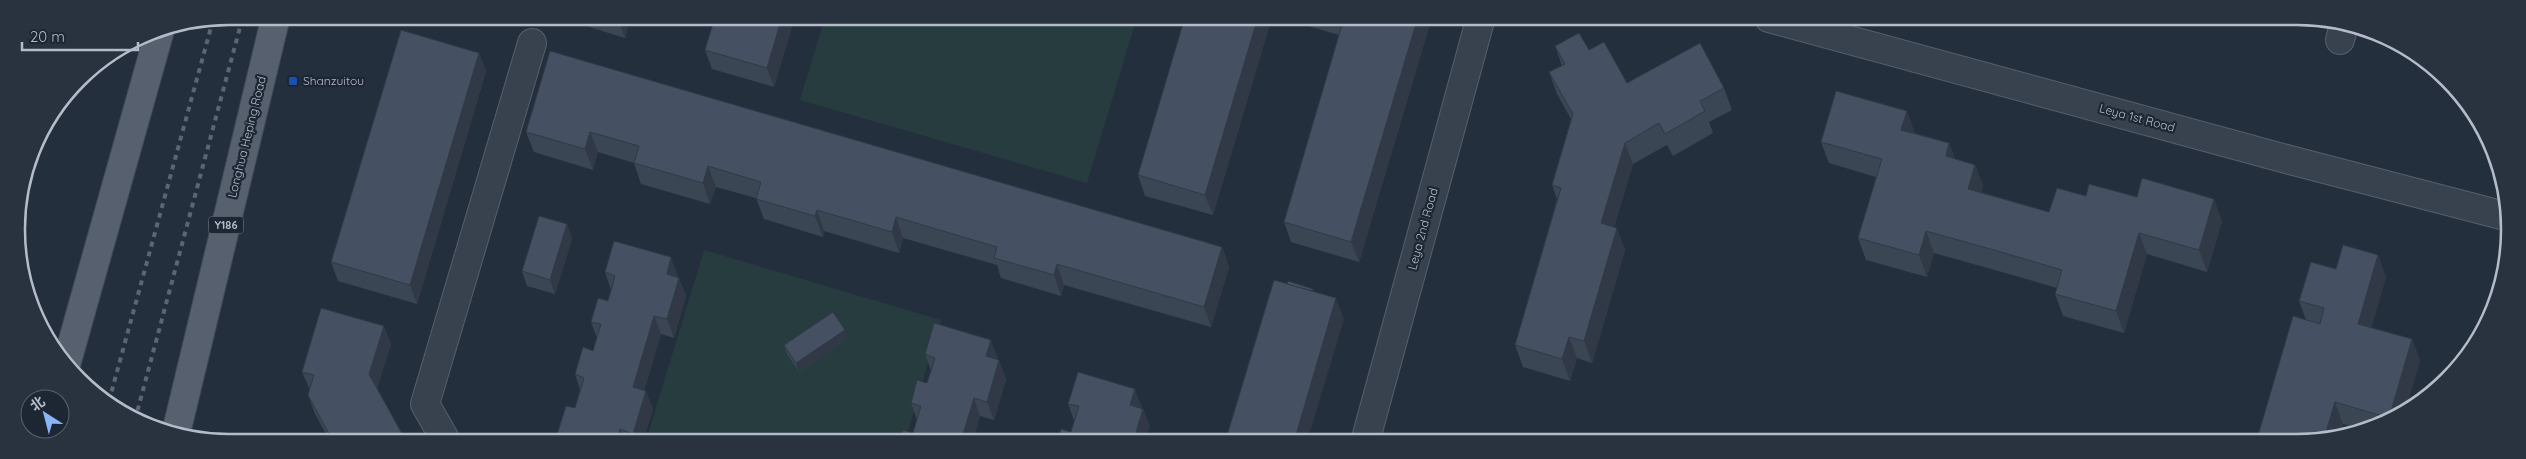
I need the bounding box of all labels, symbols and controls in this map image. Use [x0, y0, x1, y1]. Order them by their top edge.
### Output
scale bar [22, 20, 139, 52]
text: 20 m [30, 27, 65, 46]
place label: Shanzuitou [303, 73, 364, 88]
street label: Longhua Heping Road [224, 74, 269, 199]
marker: Shanzuitou [287, 75, 299, 87]
street label: Leya 1st Road [2098, 100, 2177, 135]
street label: Leya 2nd Road [1404, 186, 1441, 272]
road number: Y186 [208, 216, 244, 234]
north arrow [20, 389, 70, 439]
text: 北 [26, 392, 48, 415]

